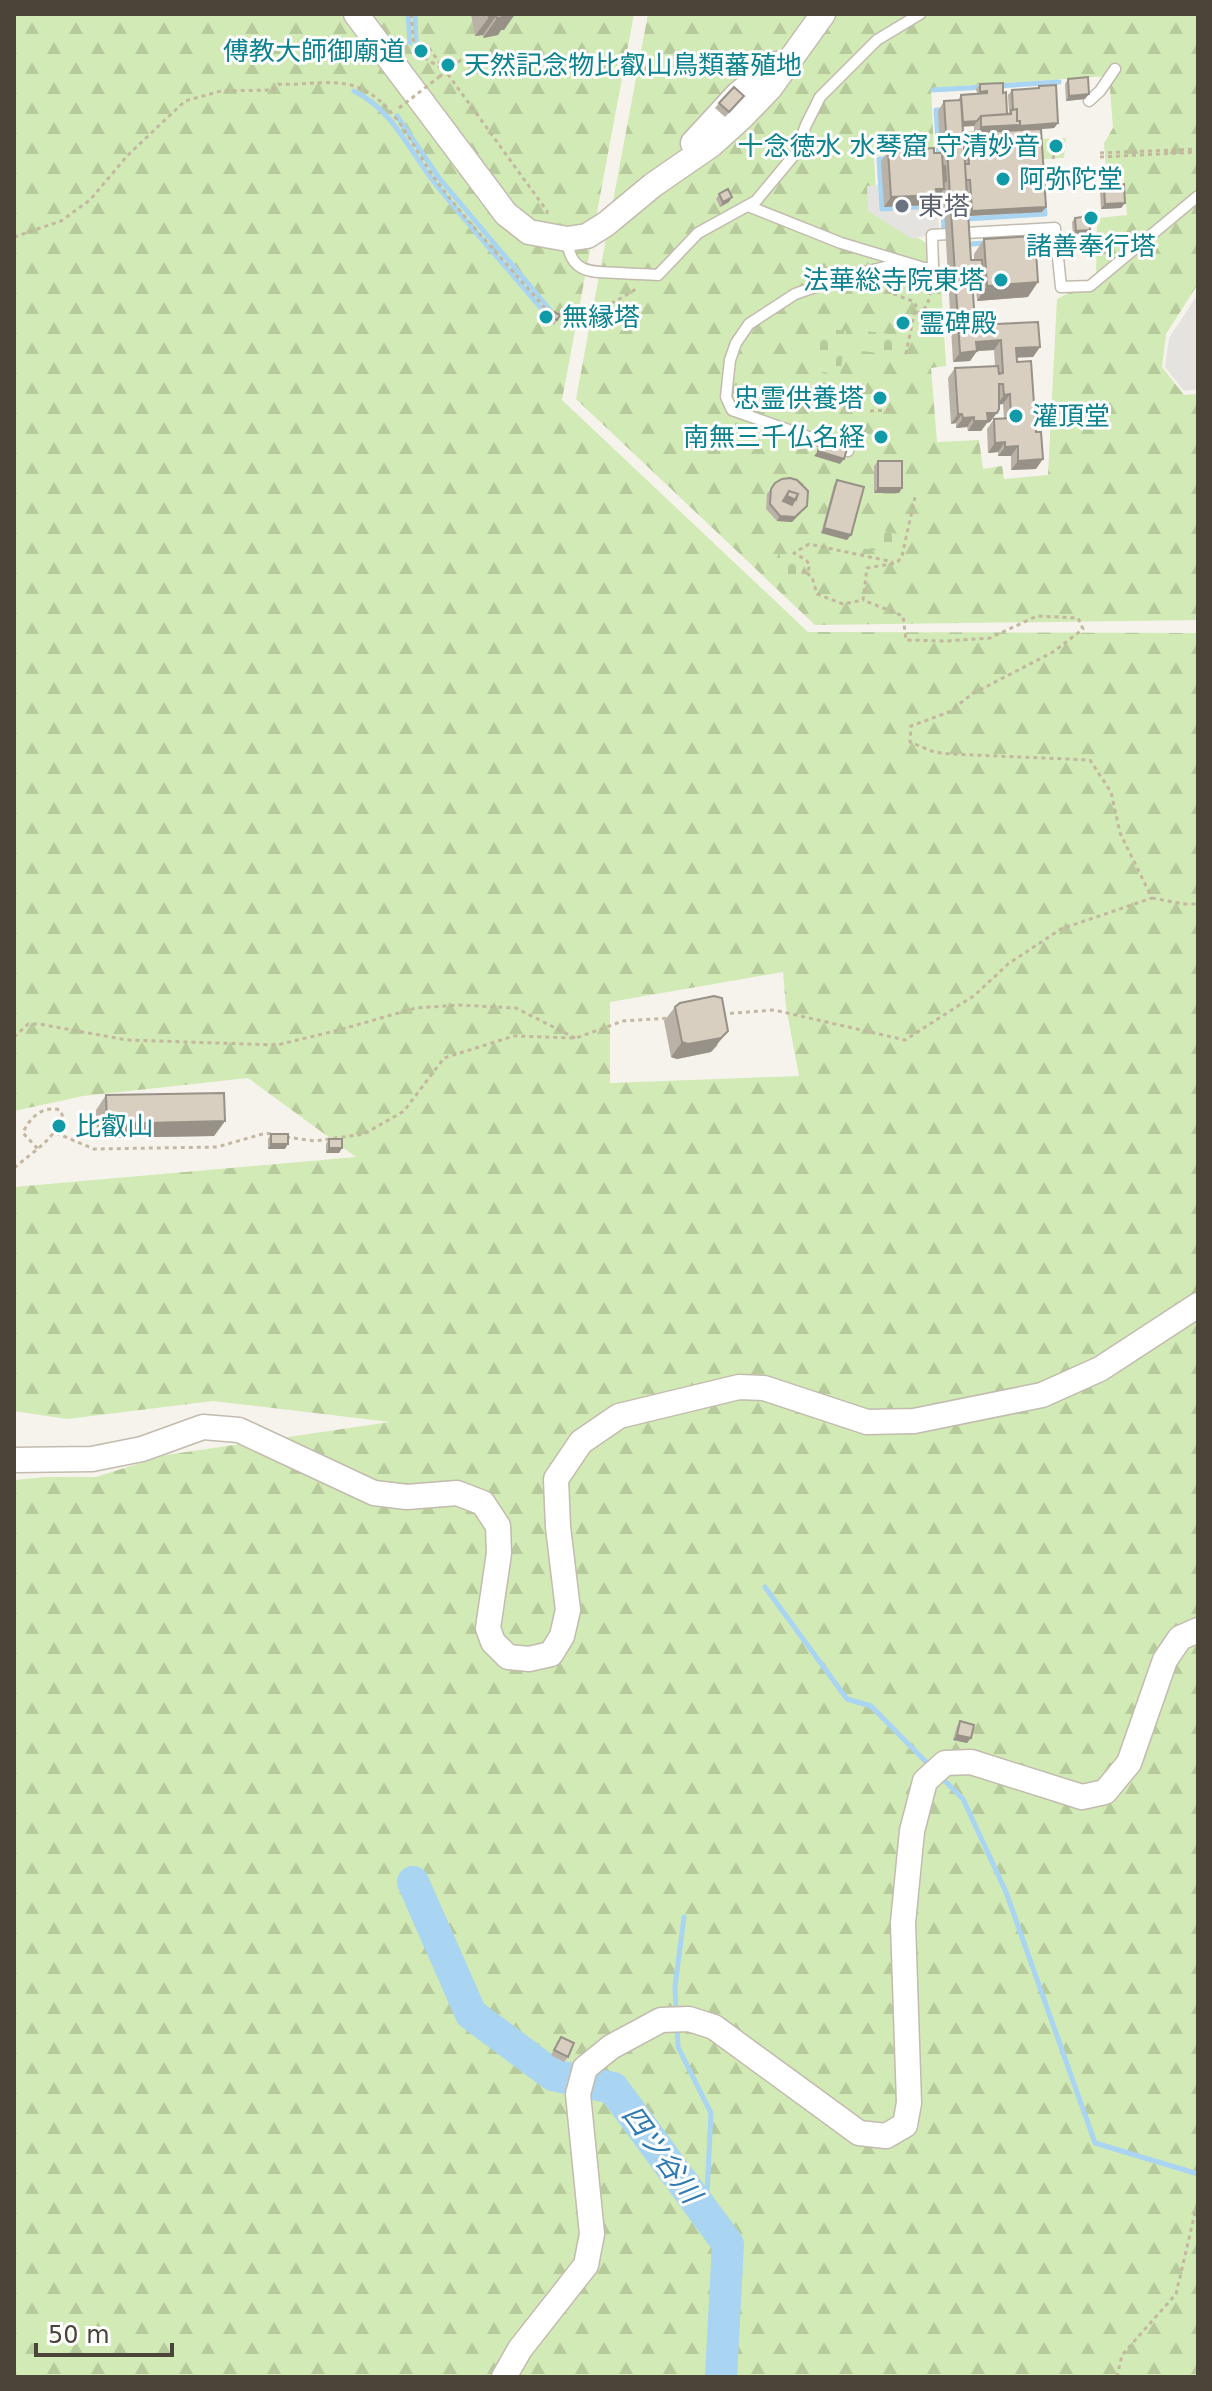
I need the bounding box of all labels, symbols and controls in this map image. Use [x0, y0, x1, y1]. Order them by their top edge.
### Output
place label: 傅教大師御廟道 [223, 36, 405, 66]
marker: 傅教大師御廟道 [412, 42, 430, 60]
place label: 天然記念物比叡山鳥類蕃殖地 [464, 50, 802, 80]
marker: 天然記念物比叡山鳥類蕃殖地 [439, 56, 457, 74]
place label: 十念徳水 水琴窟 守清妙音 [737, 131, 1040, 161]
marker: 十念徳水 水琴窟 守清妙音 [1047, 137, 1065, 155]
place label: 阿弥陀堂 [1019, 164, 1123, 194]
marker: 阿弥陀堂 [994, 170, 1012, 188]
place label: 東塔 [918, 191, 970, 221]
marker: 東塔 [893, 197, 911, 215]
marker: 諸善奉行塔 [1082, 209, 1100, 227]
place label: 諸善奉行塔 [1026, 231, 1156, 261]
place label: 法華総寺院東塔 [803, 265, 985, 295]
marker: 法華総寺院東塔 [992, 271, 1010, 289]
place label: 無縁塔 [562, 302, 640, 332]
marker: 無縁塔 [537, 308, 555, 326]
place label: 霊碑殿 [919, 308, 997, 338]
marker: 霊碑殿 [894, 314, 912, 332]
place label: 忠霊供養塔 [734, 383, 864, 413]
marker: 忠霊供養塔 [871, 389, 889, 407]
place label: 灌頂堂 [1032, 401, 1110, 431]
marker: 灌頂堂 [1007, 407, 1025, 425]
place label: 南無三千仏名経 [683, 422, 865, 452]
marker: 南無三千仏名経 [872, 428, 890, 446]
place label: 比叡山 [75, 1111, 153, 1141]
marker: 比叡山 [50, 1117, 68, 1135]
water label: 四ツ谷川 [615, 2099, 710, 2212]
scale bar [36, 2307, 172, 2357]
text: 50 m [48, 2321, 110, 2349]

